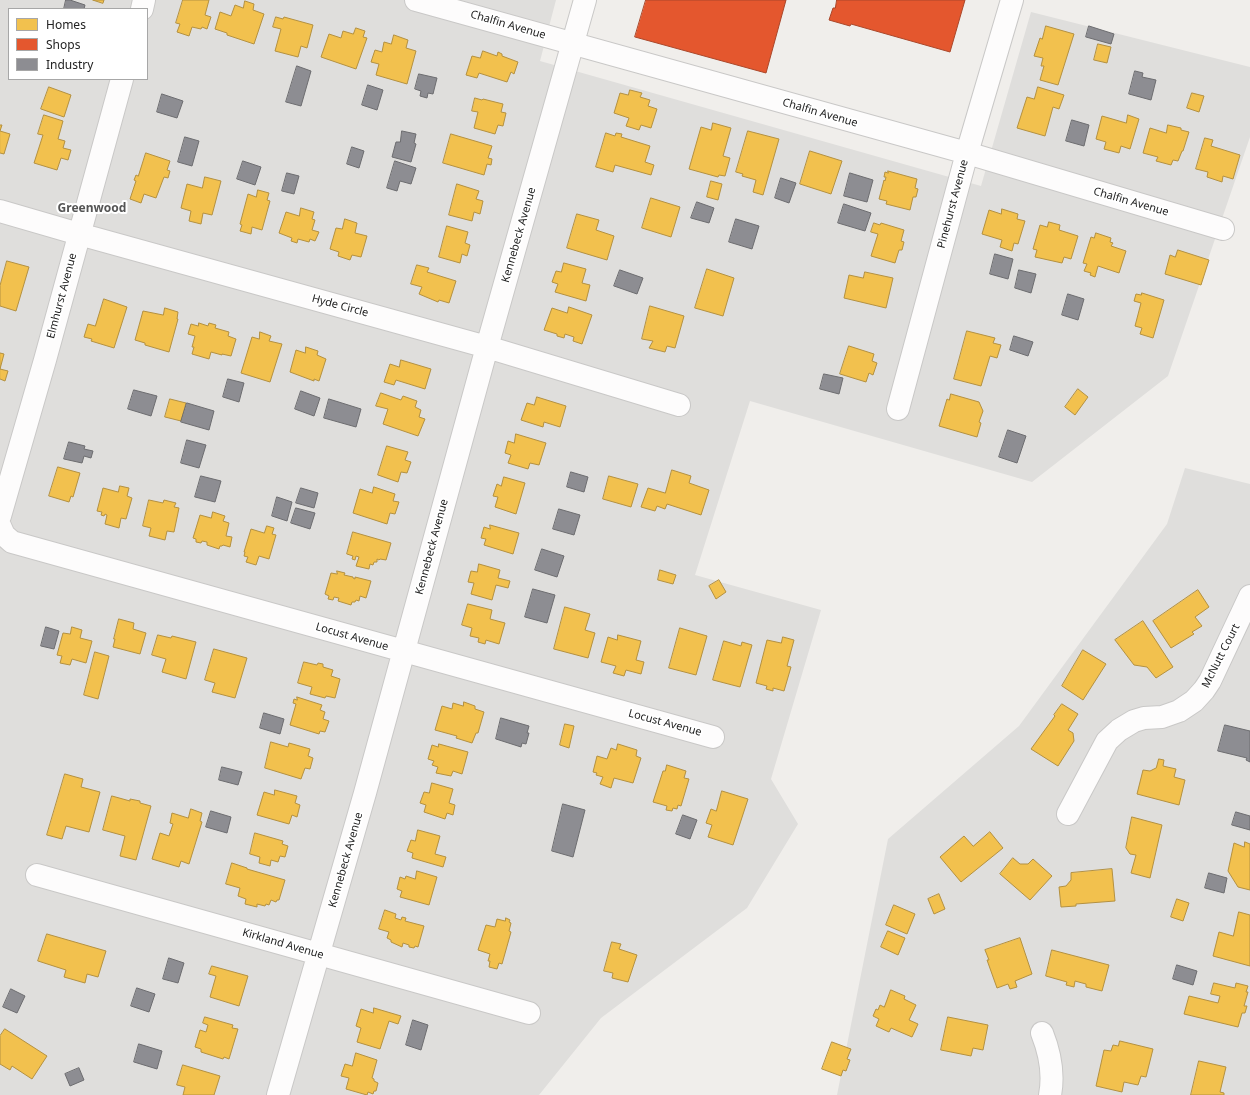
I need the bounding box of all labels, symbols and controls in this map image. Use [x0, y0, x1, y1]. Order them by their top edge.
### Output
legend [8, 8, 148, 80]
street label: Chalfin Avenue [469, 8, 547, 42]
text: Homes [46, 16, 86, 33]
text: Shops [46, 36, 80, 53]
text: Industry [46, 56, 93, 73]
street label: Chalfin Avenue [781, 96, 859, 130]
street label: Pinehurst Avenue [935, 158, 971, 250]
street label: Chalfin Avenue [1092, 185, 1170, 219]
street label: Kennebeck Avenue [499, 186, 539, 284]
district label: Greenwood [58, 202, 126, 216]
street label: Elmhurst Avenue [44, 252, 80, 340]
street label: Hyde Circle [310, 292, 370, 320]
street label: Kennebeck Avenue [413, 498, 451, 596]
street label: Locust Avenue [314, 620, 390, 654]
street label: McNutt Court [1199, 622, 1243, 690]
street label: Locust Avenue [627, 707, 703, 739]
street label: Kennebeck Avenue [326, 811, 366, 909]
street label: Kirkland Avenue [241, 926, 325, 962]

